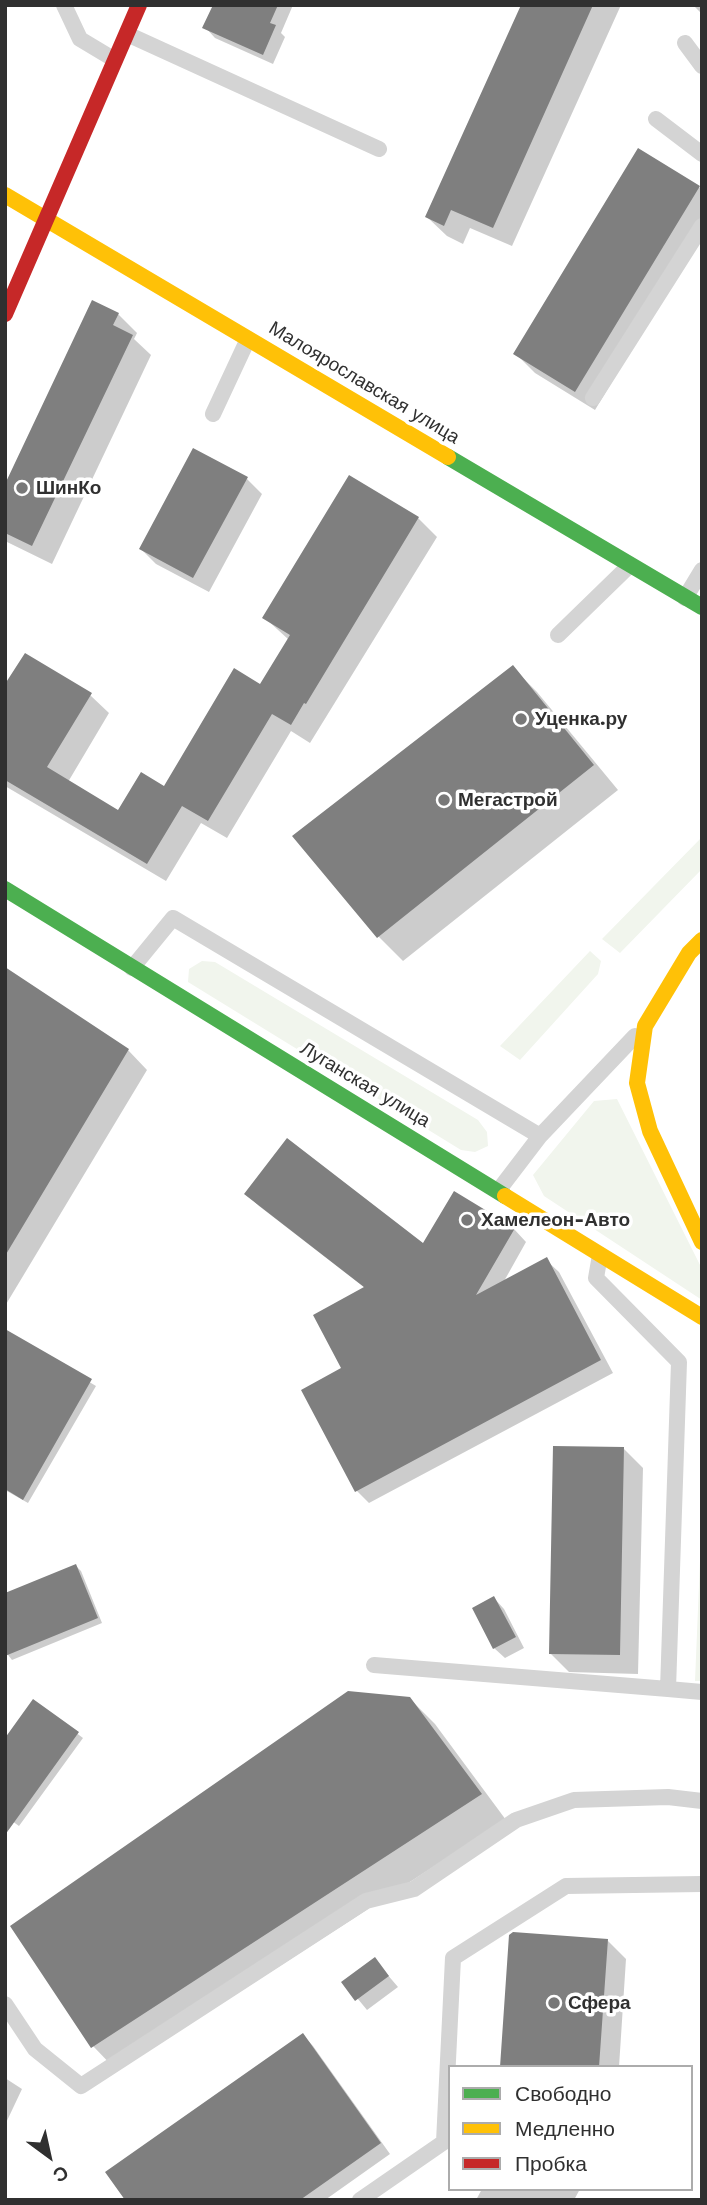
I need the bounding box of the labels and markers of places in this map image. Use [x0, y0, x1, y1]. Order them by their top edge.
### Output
place label: ШинКо [36, 477, 101, 499]
marker: ШинКо [14, 480, 30, 496]
place label: Уценка.ру [535, 708, 627, 730]
marker: Уценка.ру [513, 711, 529, 727]
place label: Мегастрой [458, 789, 558, 811]
marker: Мегастрой [436, 792, 452, 808]
place label: Хамелеон-Авто [481, 1209, 630, 1231]
marker: Хамелеон-Авто [459, 1212, 475, 1228]
place label: Сфера [568, 1992, 631, 2014]
marker: Сфера [546, 1995, 562, 2011]

